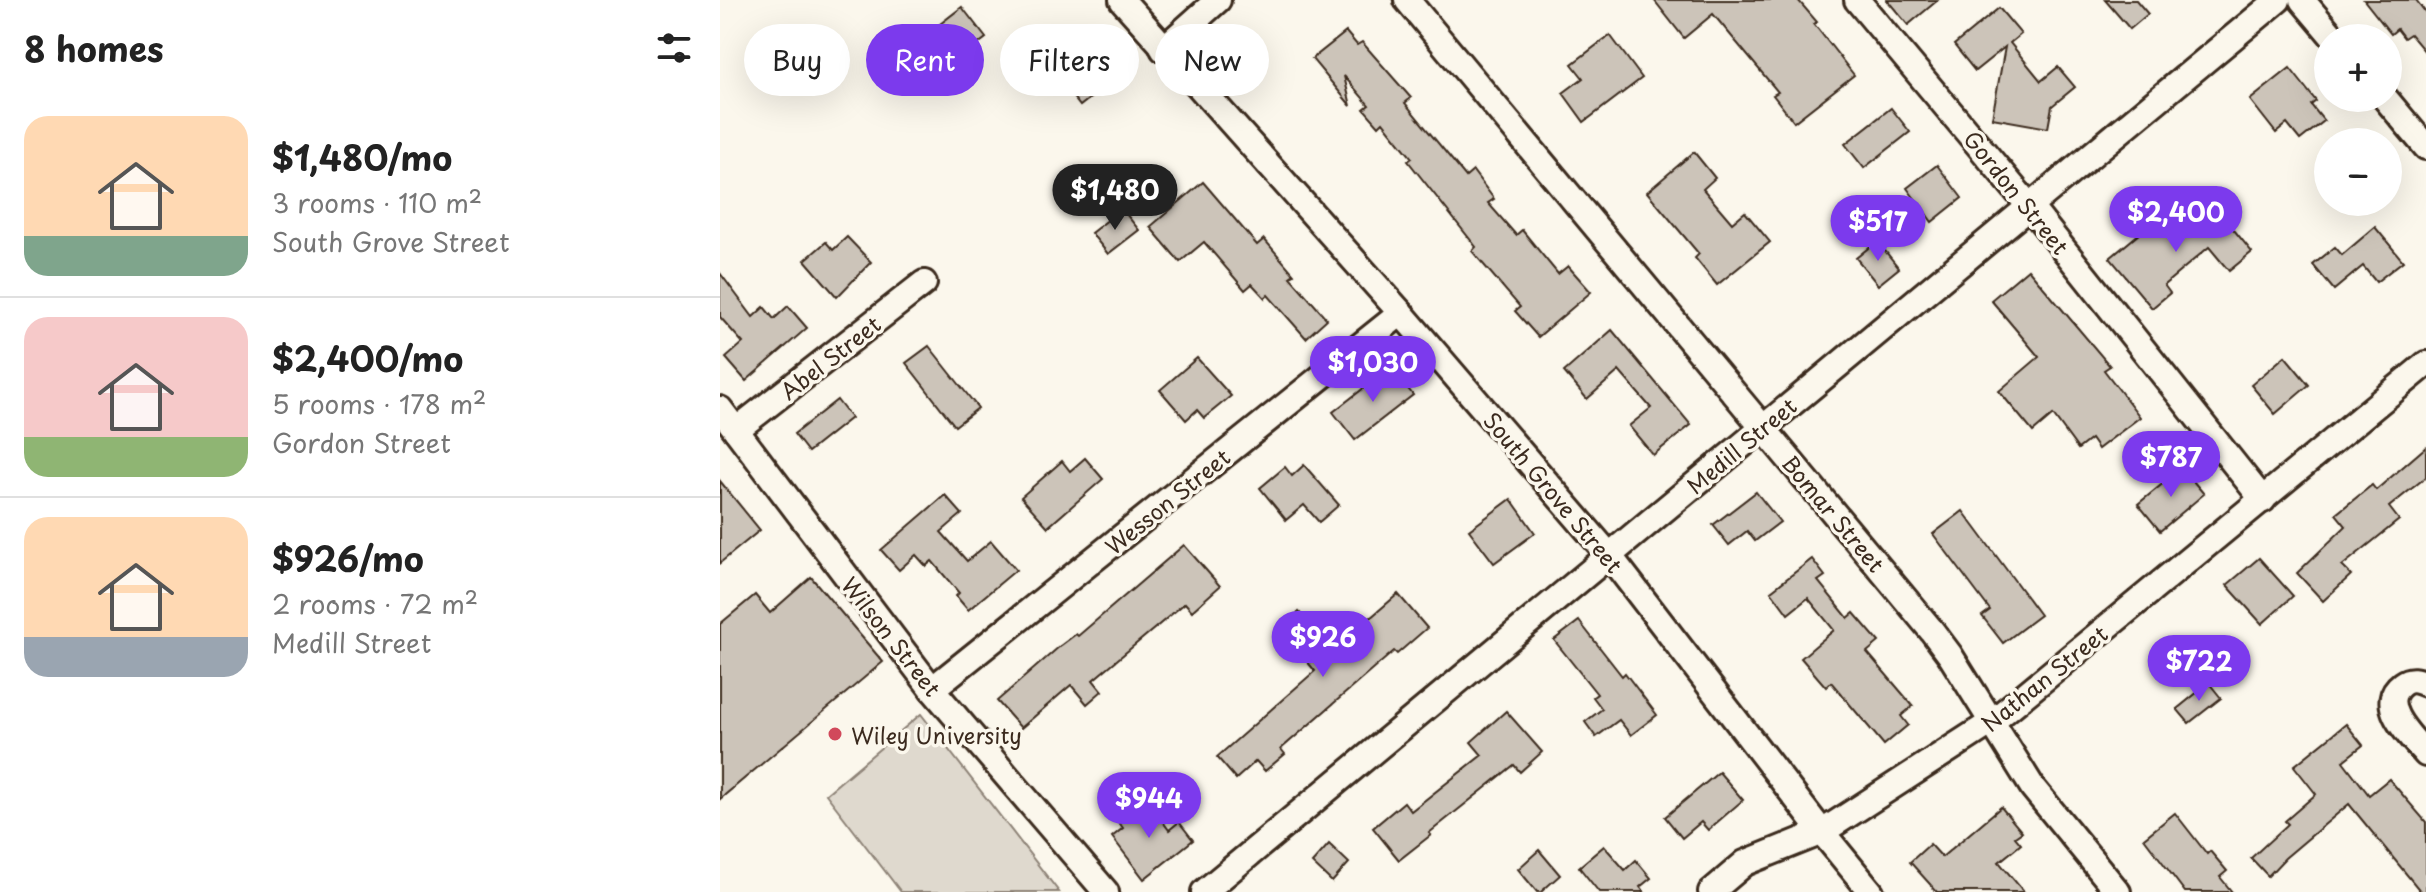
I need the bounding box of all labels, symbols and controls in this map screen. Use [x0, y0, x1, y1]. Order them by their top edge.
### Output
text: 8 homes [24, 22, 164, 74]
chip: Buy [744, 24, 850, 96]
chip: Rent [866, 24, 984, 96]
chip: Filters [1000, 24, 1139, 96]
chip: New [1155, 24, 1269, 96]
map controls [2314, 24, 2402, 216]
button: + [2314, 24, 2402, 112]
icon: filters [652, 26, 696, 70]
street label: Gordon Street [1957, 123, 2077, 261]
button: − [2314, 128, 2402, 216]
text: $1,480/mo [272, 131, 452, 183]
icon: home [88, 148, 184, 244]
pin: $1,480 [1050, 164, 1180, 232]
text: $1,480 [1070, 170, 1160, 209]
text: 3 rooms · 110 m² [272, 183, 482, 222]
pin: $2,400 [2111, 186, 2241, 254]
text: $2,400 [2127, 192, 2225, 231]
pin: $517 [1831, 195, 1925, 263]
text: $517 [1849, 201, 1907, 240]
text: South Grove Street [272, 222, 510, 261]
street label: Abel Street [773, 307, 887, 407]
text: $2,400/mo [272, 332, 463, 384]
pin: $1,030 [1308, 336, 1438, 404]
text: $1,030 [1328, 342, 1418, 381]
icon: home [88, 349, 184, 445]
text: 5 rooms · 178 m² [272, 384, 486, 423]
street label: Medill Street [1679, 389, 1803, 501]
street label: South Grove Street [1477, 404, 1631, 580]
text: Gordon Street [272, 423, 451, 462]
pin: $787 [2124, 431, 2218, 499]
text: $787 [2140, 437, 2202, 476]
street label: Wesson Street [1097, 440, 1237, 562]
street label: Bomar Street [1775, 447, 1893, 579]
text: $926/mo [272, 532, 424, 584]
icon: home [88, 549, 184, 645]
street label: Wilson Street [835, 569, 949, 703]
text: 2 rooms · 72 m² [272, 584, 478, 623]
pin: $926 [1276, 611, 1370, 679]
text: $926 [1290, 617, 1356, 656]
street label: Nathan Street [1974, 617, 2114, 739]
text: Medill Street [272, 623, 431, 662]
pin: $722 [2152, 635, 2246, 703]
text: $722 [2166, 641, 2232, 680]
place label: Wiley University [851, 718, 1022, 751]
marker: Wiley University [826, 725, 844, 743]
pin: $944 [1102, 772, 1196, 840]
text: $944 [1115, 778, 1183, 817]

